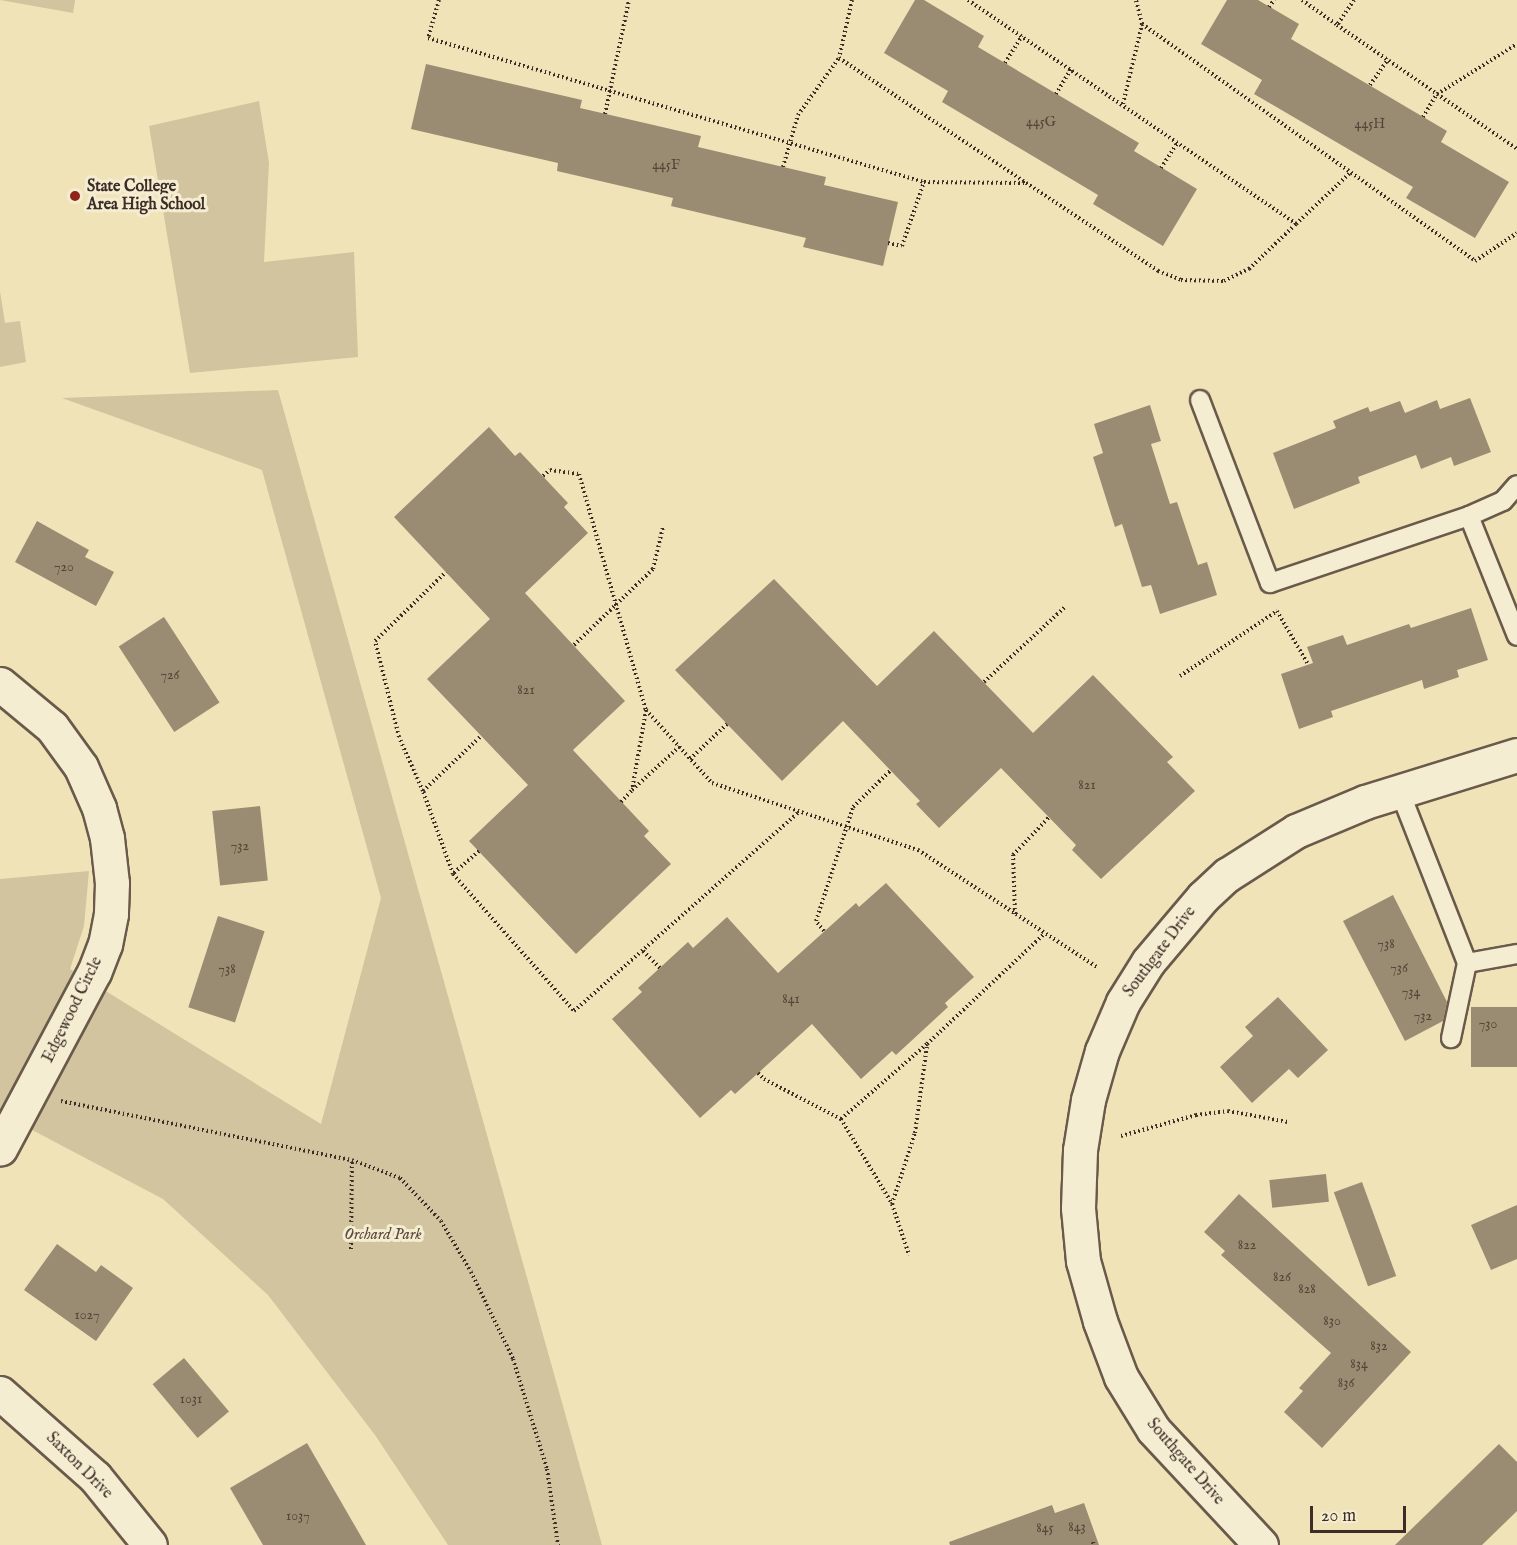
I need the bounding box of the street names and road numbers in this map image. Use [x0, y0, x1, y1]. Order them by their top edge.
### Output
street label: Southgate Drive [1120, 903, 1200, 1001]
street label: Edgewood Circle [39, 954, 107, 1066]
street label: Southgate Drive [1142, 1415, 1228, 1509]
street label: Saxton Drive [42, 1429, 116, 1503]

